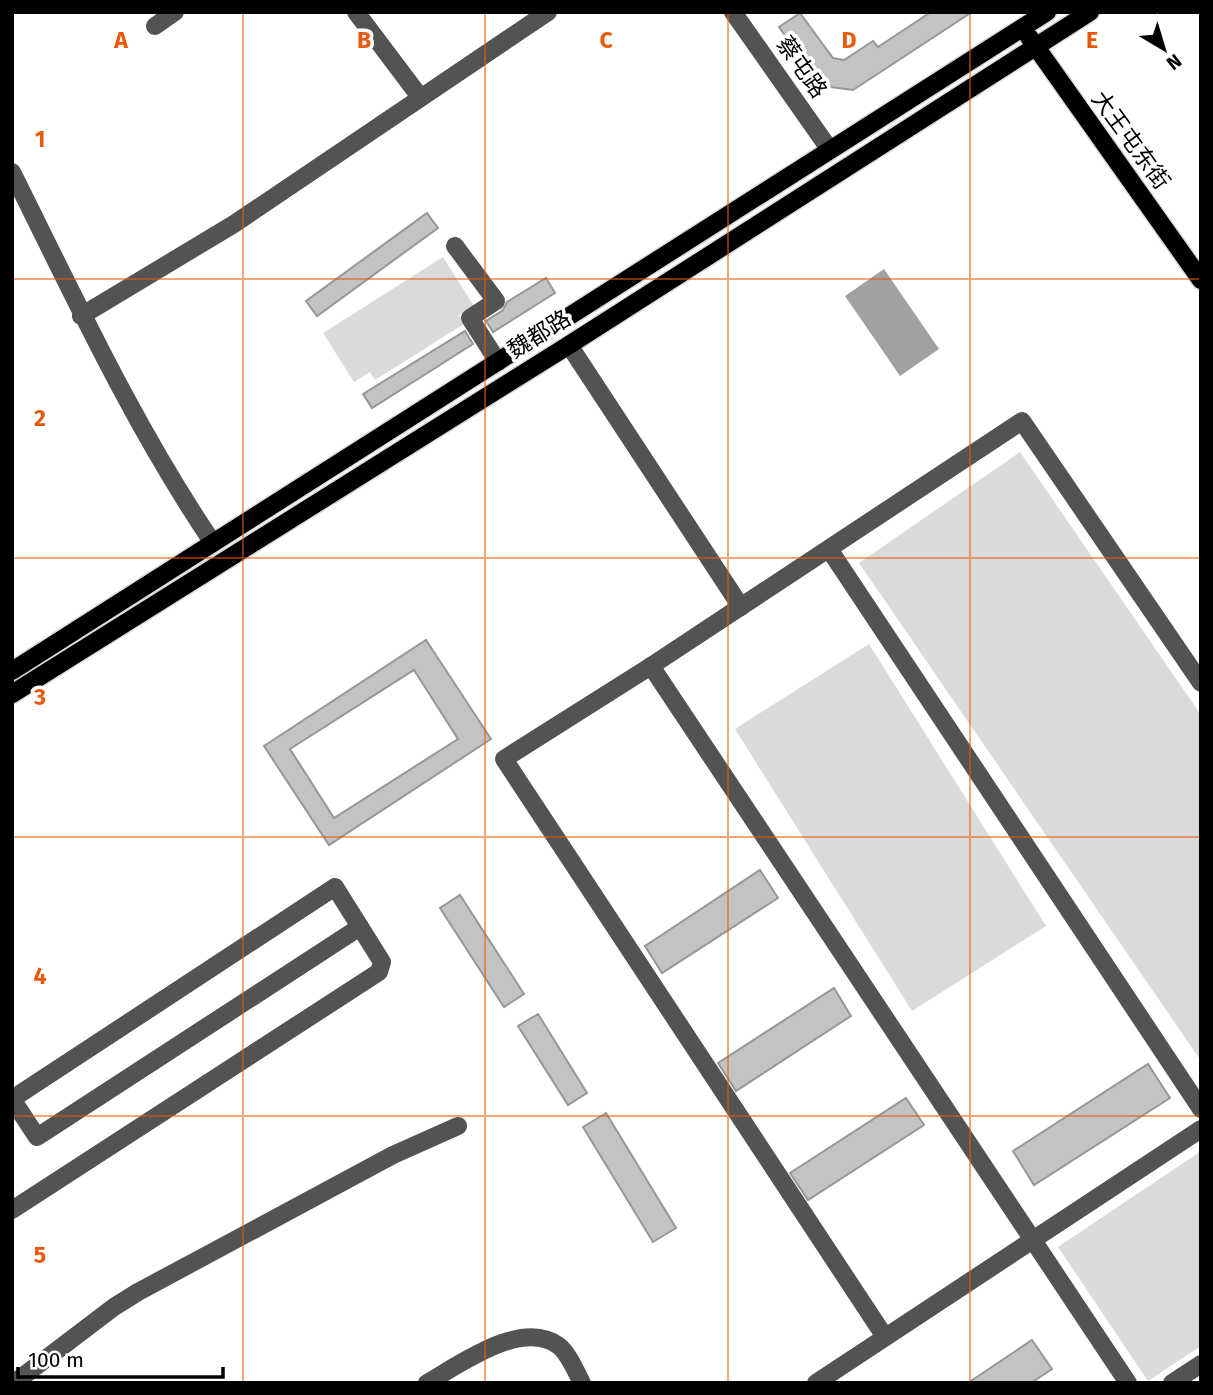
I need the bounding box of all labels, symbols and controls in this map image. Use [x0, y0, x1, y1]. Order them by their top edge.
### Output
north arrow [1129, 14, 1199, 84]
text: A [113, 26, 128, 54]
text: B [357, 26, 371, 54]
text: C [599, 26, 613, 54]
text: D [842, 26, 857, 54]
text: E [1086, 26, 1098, 54]
street label: 蔡屯路 [771, 31, 833, 103]
text: N [1162, 49, 1186, 75]
street label: 大王屯东街 [1086, 85, 1176, 195]
text: 1 [35, 125, 45, 153]
street label: 魏都路 [502, 304, 576, 364]
text: 2 [34, 404, 46, 432]
text: 3 [33, 683, 46, 711]
text: 4 [34, 962, 47, 990]
text: 5 [34, 1241, 46, 1269]
scale bar [18, 1336, 222, 1380]
text: 100 m [28, 1347, 84, 1373]

